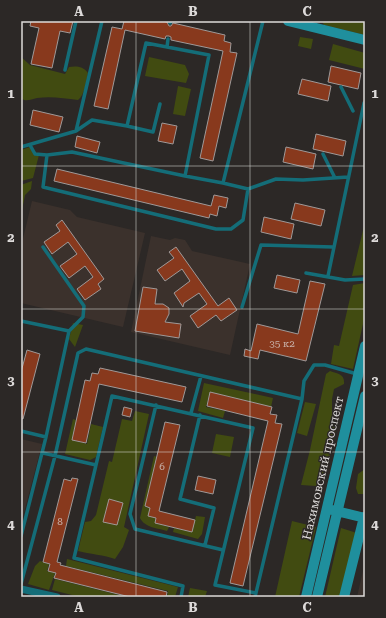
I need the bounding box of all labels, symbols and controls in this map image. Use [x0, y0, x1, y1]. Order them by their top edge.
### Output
text: A [74, 4, 84, 19]
text: B [188, 4, 198, 19]
text: C [302, 4, 312, 19]
text: 1 [7, 86, 15, 101]
text: 1 [371, 86, 379, 101]
text: 2 [7, 230, 15, 245]
text: 2 [371, 230, 379, 245]
house number: 35 к2 [269, 338, 295, 349]
text: 3 [7, 373, 15, 388]
text: 3 [371, 373, 379, 388]
street label: Нахимовский проспект [300, 395, 346, 541]
house number: 6 [159, 461, 165, 472]
house number: 8 [57, 516, 63, 527]
text: 4 [7, 517, 15, 532]
text: 4 [371, 517, 379, 532]
text: A [74, 600, 84, 615]
text: B [188, 600, 198, 615]
text: C [302, 600, 312, 615]

